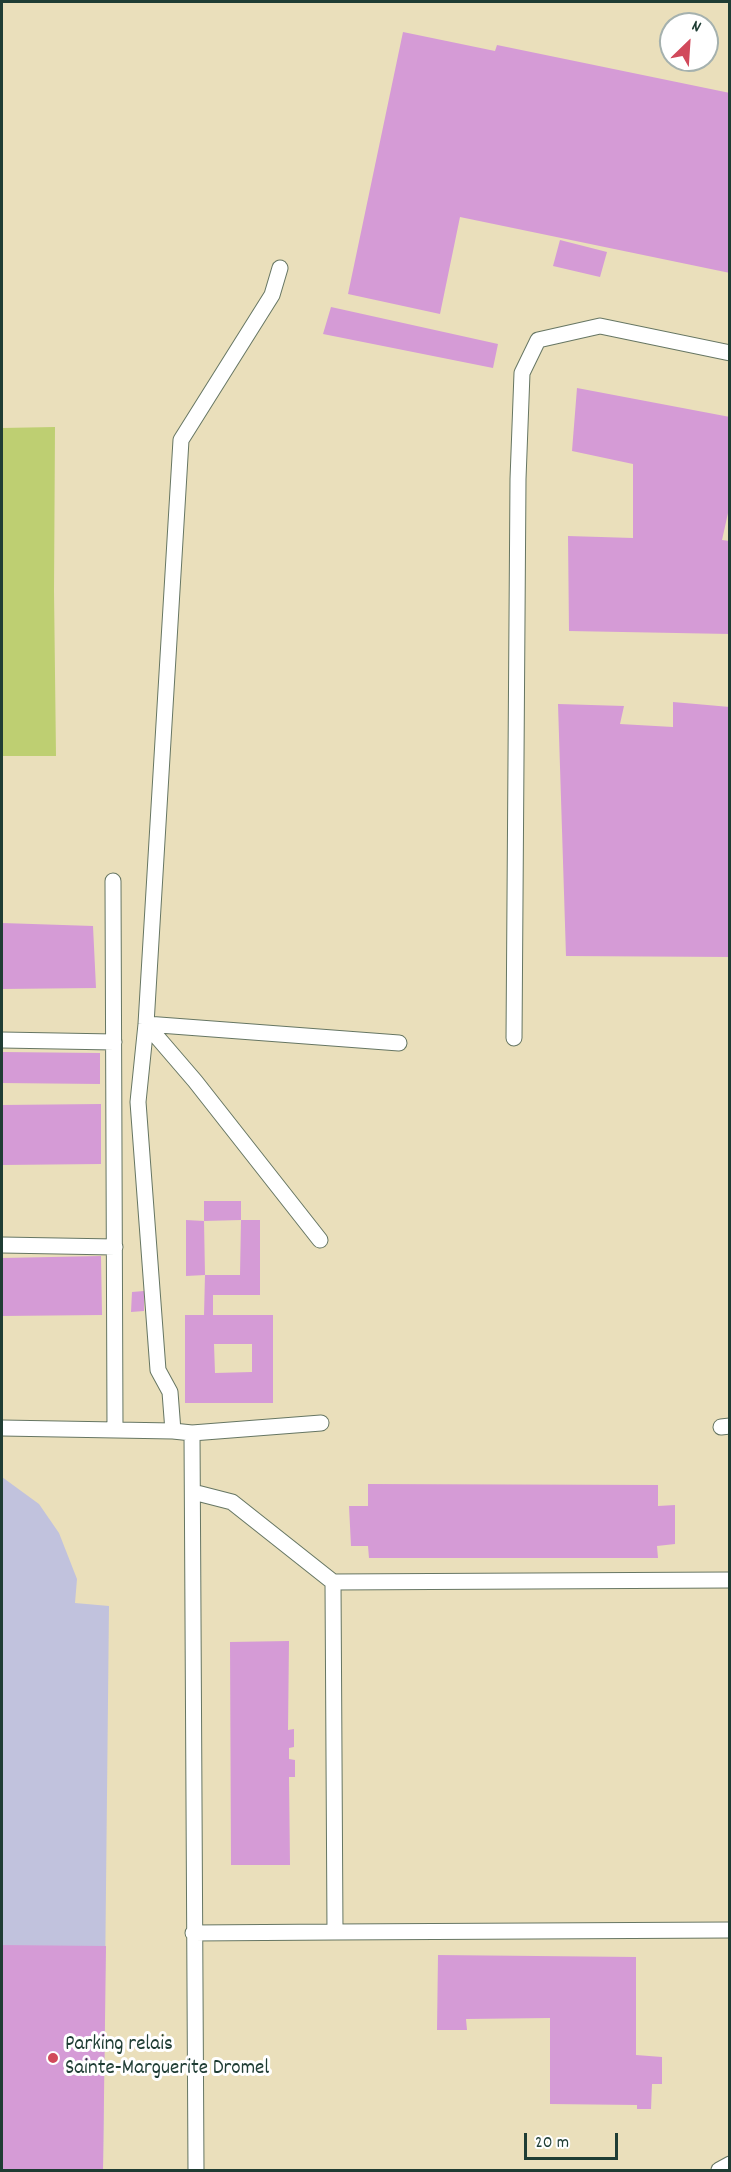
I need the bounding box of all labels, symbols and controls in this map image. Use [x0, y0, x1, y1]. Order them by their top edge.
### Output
north arrow [659, 12, 719, 72]
text: N [688, 15, 704, 39]
place label: Parking relais Sainte-Marguerite Dromel [65, 2033, 269, 2083]
marker: Parking relais Sainte-Marguerite Dromel [46, 2051, 60, 2065]
scale bar [527, 2121, 622, 2159]
text: 20 m [535, 2131, 569, 2156]

